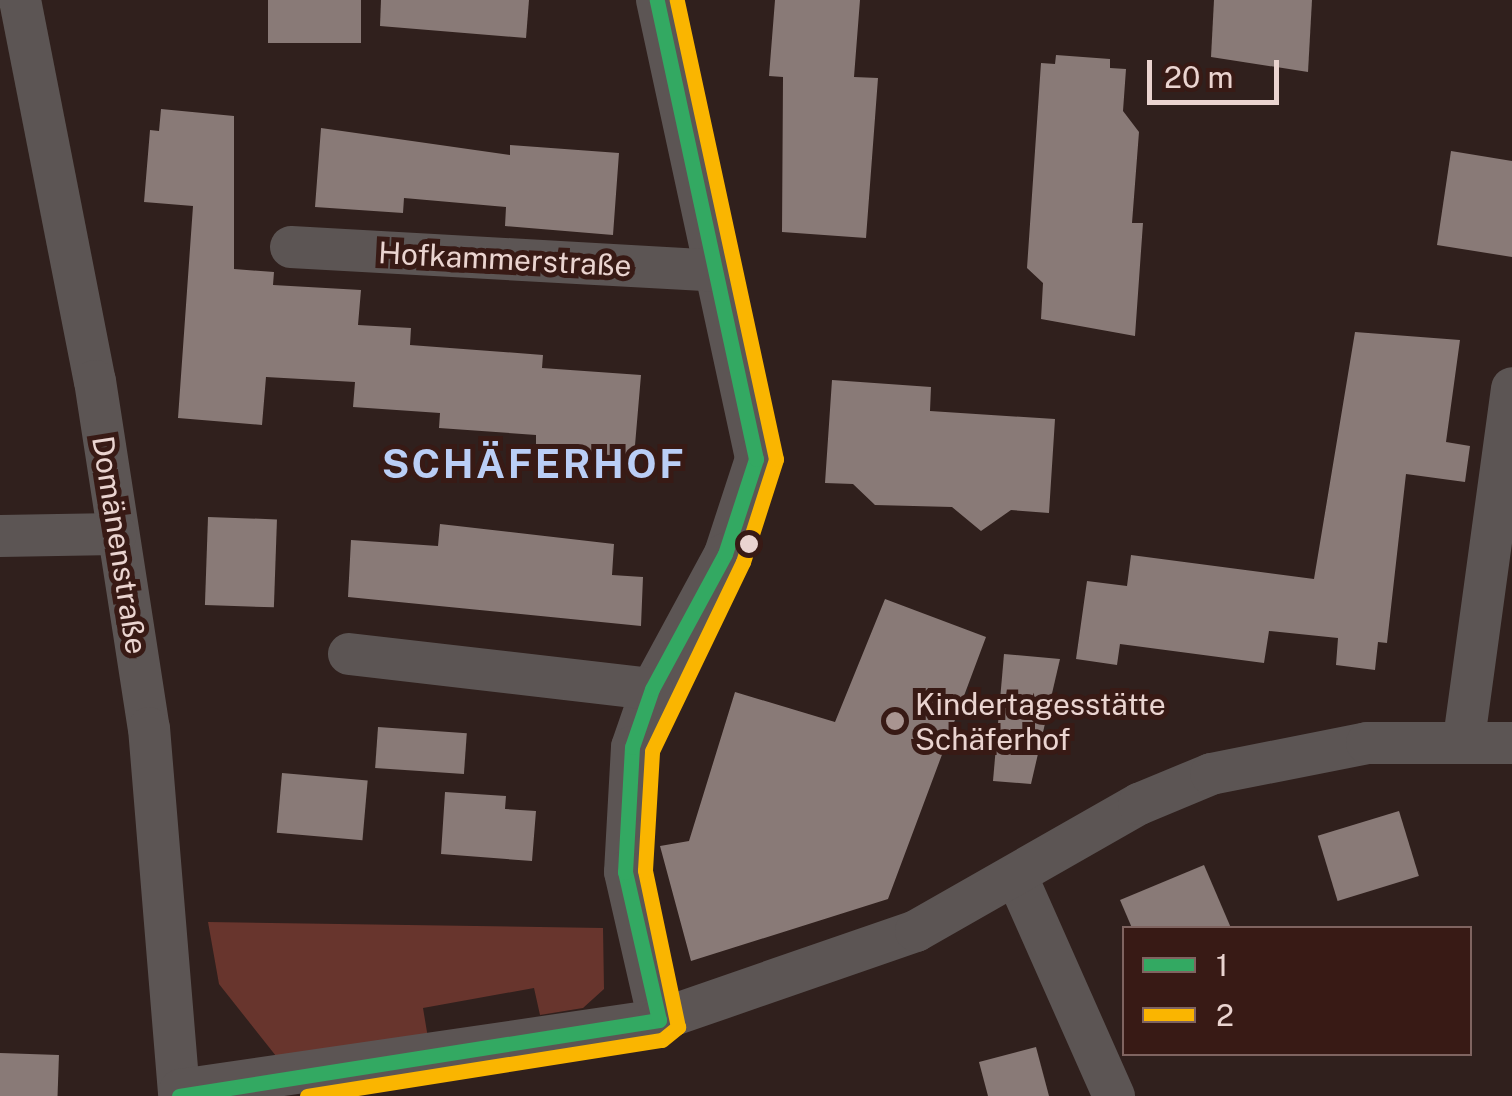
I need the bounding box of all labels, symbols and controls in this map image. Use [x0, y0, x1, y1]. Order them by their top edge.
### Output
scale bar [1152, 40, 1284, 102]
text: 20 m [1164, 59, 1233, 95]
street label: Hofkammerstraße [377, 234, 633, 284]
street label: Domänenstraße [85, 433, 155, 657]
district label: SCHÄFERHOF [382, 440, 686, 488]
unlabelled marker [739, 534, 759, 554]
place label: Kindertagesstätte Schäferhof [915, 686, 1166, 756]
marker: Kindertagesstätte Schäferhof [884, 710, 906, 732]
legend [1122, 926, 1472, 1056]
text: 1 [1216, 947, 1228, 983]
text: 2 [1216, 997, 1234, 1033]

